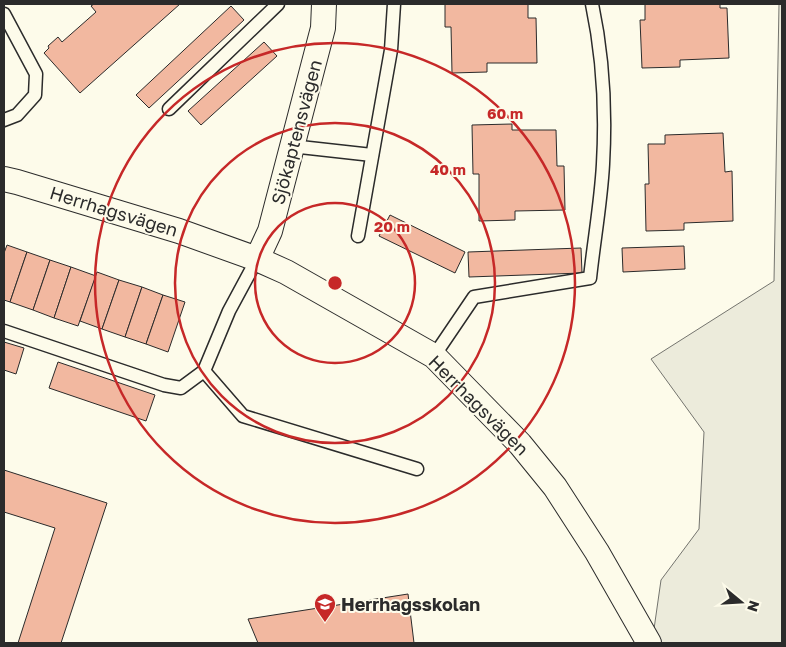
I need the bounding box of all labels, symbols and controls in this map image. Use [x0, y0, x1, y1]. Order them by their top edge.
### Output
street label: Sjökaptensvägen [266, 57, 326, 207]
text: 60 m [487, 104, 523, 122]
text: 40 m [430, 160, 466, 178]
street label: Herrhagsvägen [47, 181, 181, 241]
text: 20 m [374, 217, 410, 235]
centre of rings [326, 274, 344, 292]
street label: Herrhagsvägen [424, 350, 534, 460]
north arrow [716, 577, 766, 627]
school or university icon: Herrhagsskolan [313, 592, 337, 623]
place label: Herrhagsskolan [341, 593, 480, 615]
text: N [744, 598, 764, 614]

